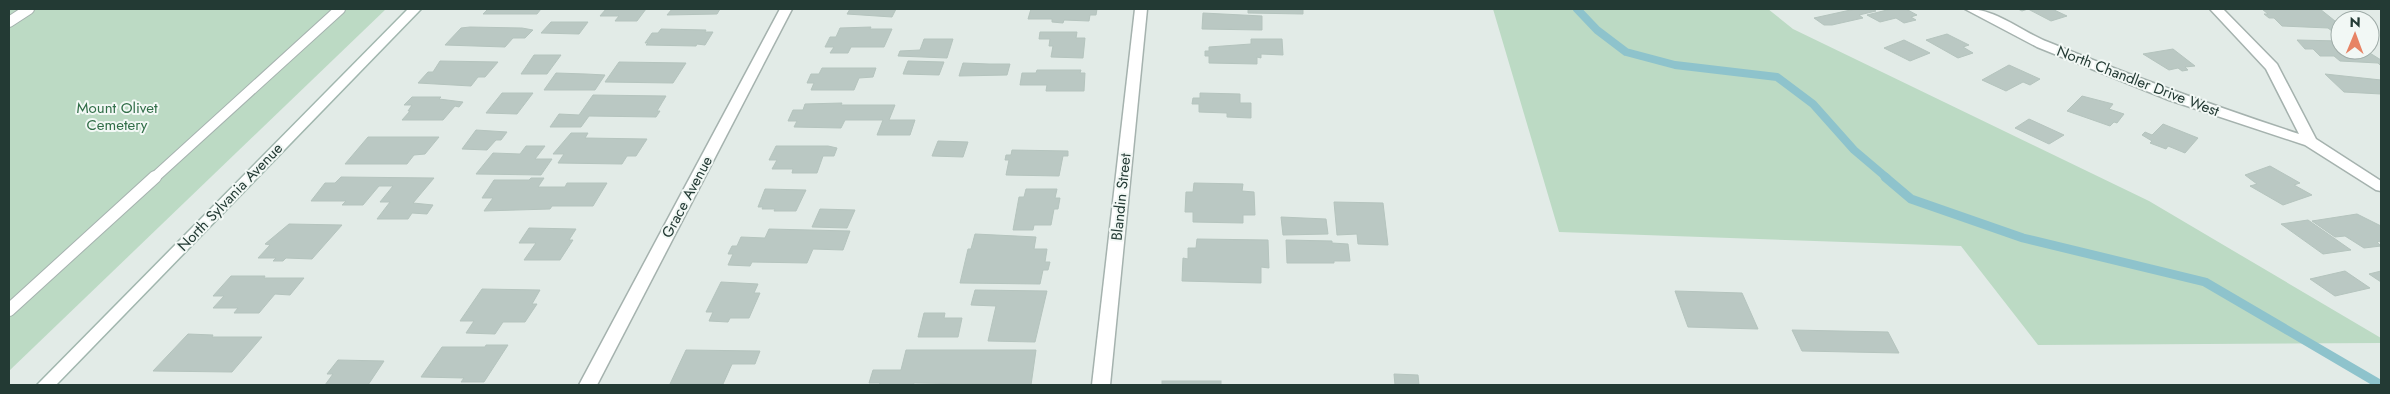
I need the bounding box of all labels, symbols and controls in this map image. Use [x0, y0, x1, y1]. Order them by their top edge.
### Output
north arrow [2330, 10, 2380, 60]
text: N [2349, 12, 2361, 32]
street label: North Chandler Drive West [2054, 40, 2223, 122]
park label: Mount Olivet Cemetery [76, 97, 158, 136]
street label: North Sylvania Avenue [172, 138, 288, 256]
street label: Grace Avenue [656, 152, 718, 242]
street label: Blandin Street [1105, 152, 1137, 242]

